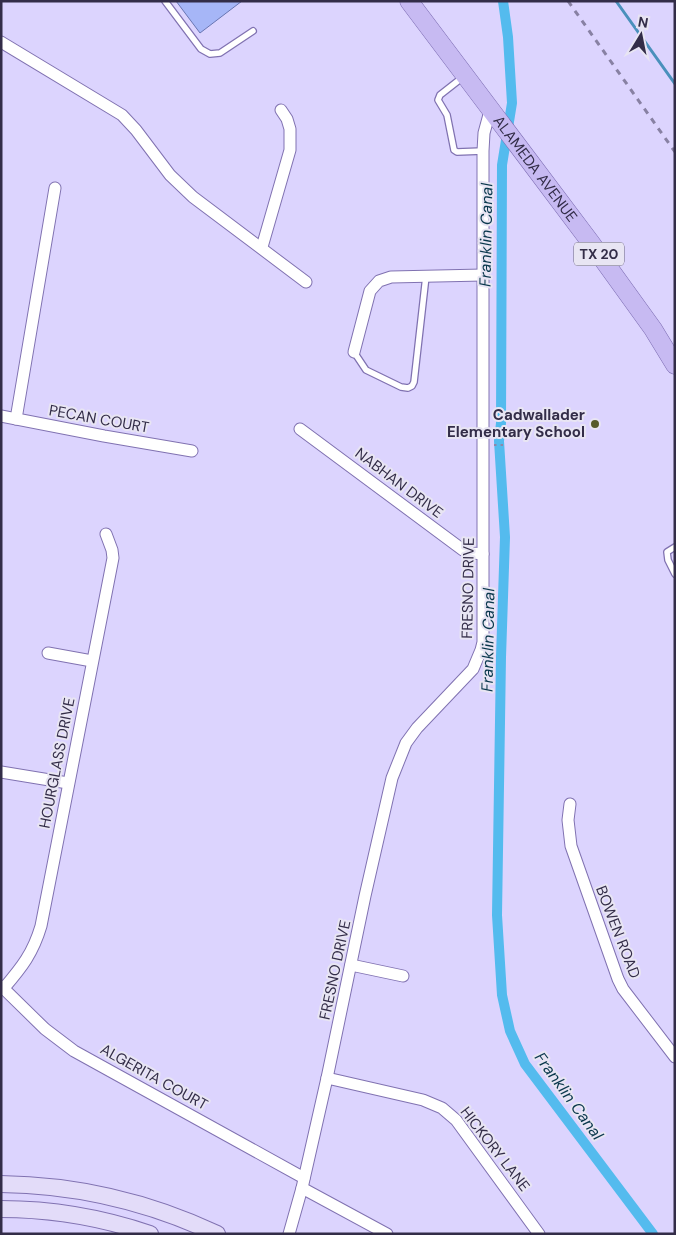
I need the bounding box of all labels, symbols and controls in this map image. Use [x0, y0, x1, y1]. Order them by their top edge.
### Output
north arrow [616, 10, 666, 60]
text: N [637, 12, 650, 32]
street label: ALAMEDA AVENUE [489, 112, 582, 226]
water label: Franklin Canal [475, 183, 497, 287]
road number: TX 20 [574, 242, 624, 266]
street label: PECAN COURT [47, 400, 151, 438]
place label: Cadwallader Elementary School [447, 405, 585, 442]
marker: Cadwallader Elementary School [589, 418, 601, 430]
street label: NABHAN DRIVE [351, 443, 447, 523]
street label: FRESNO DRIVE [457, 537, 479, 639]
water label: Franklin Canal [477, 588, 499, 692]
street label: HOURGLASS DRIVE [35, 696, 79, 830]
street label: BOWEN ROAD [591, 883, 645, 981]
street label: FRESNO DRIVE [315, 918, 355, 1022]
street label: ALGERITA COURT [97, 1039, 211, 1115]
water label: Franklin Canal [530, 1048, 608, 1144]
street label: HICKORY LANE [456, 1103, 534, 1195]

